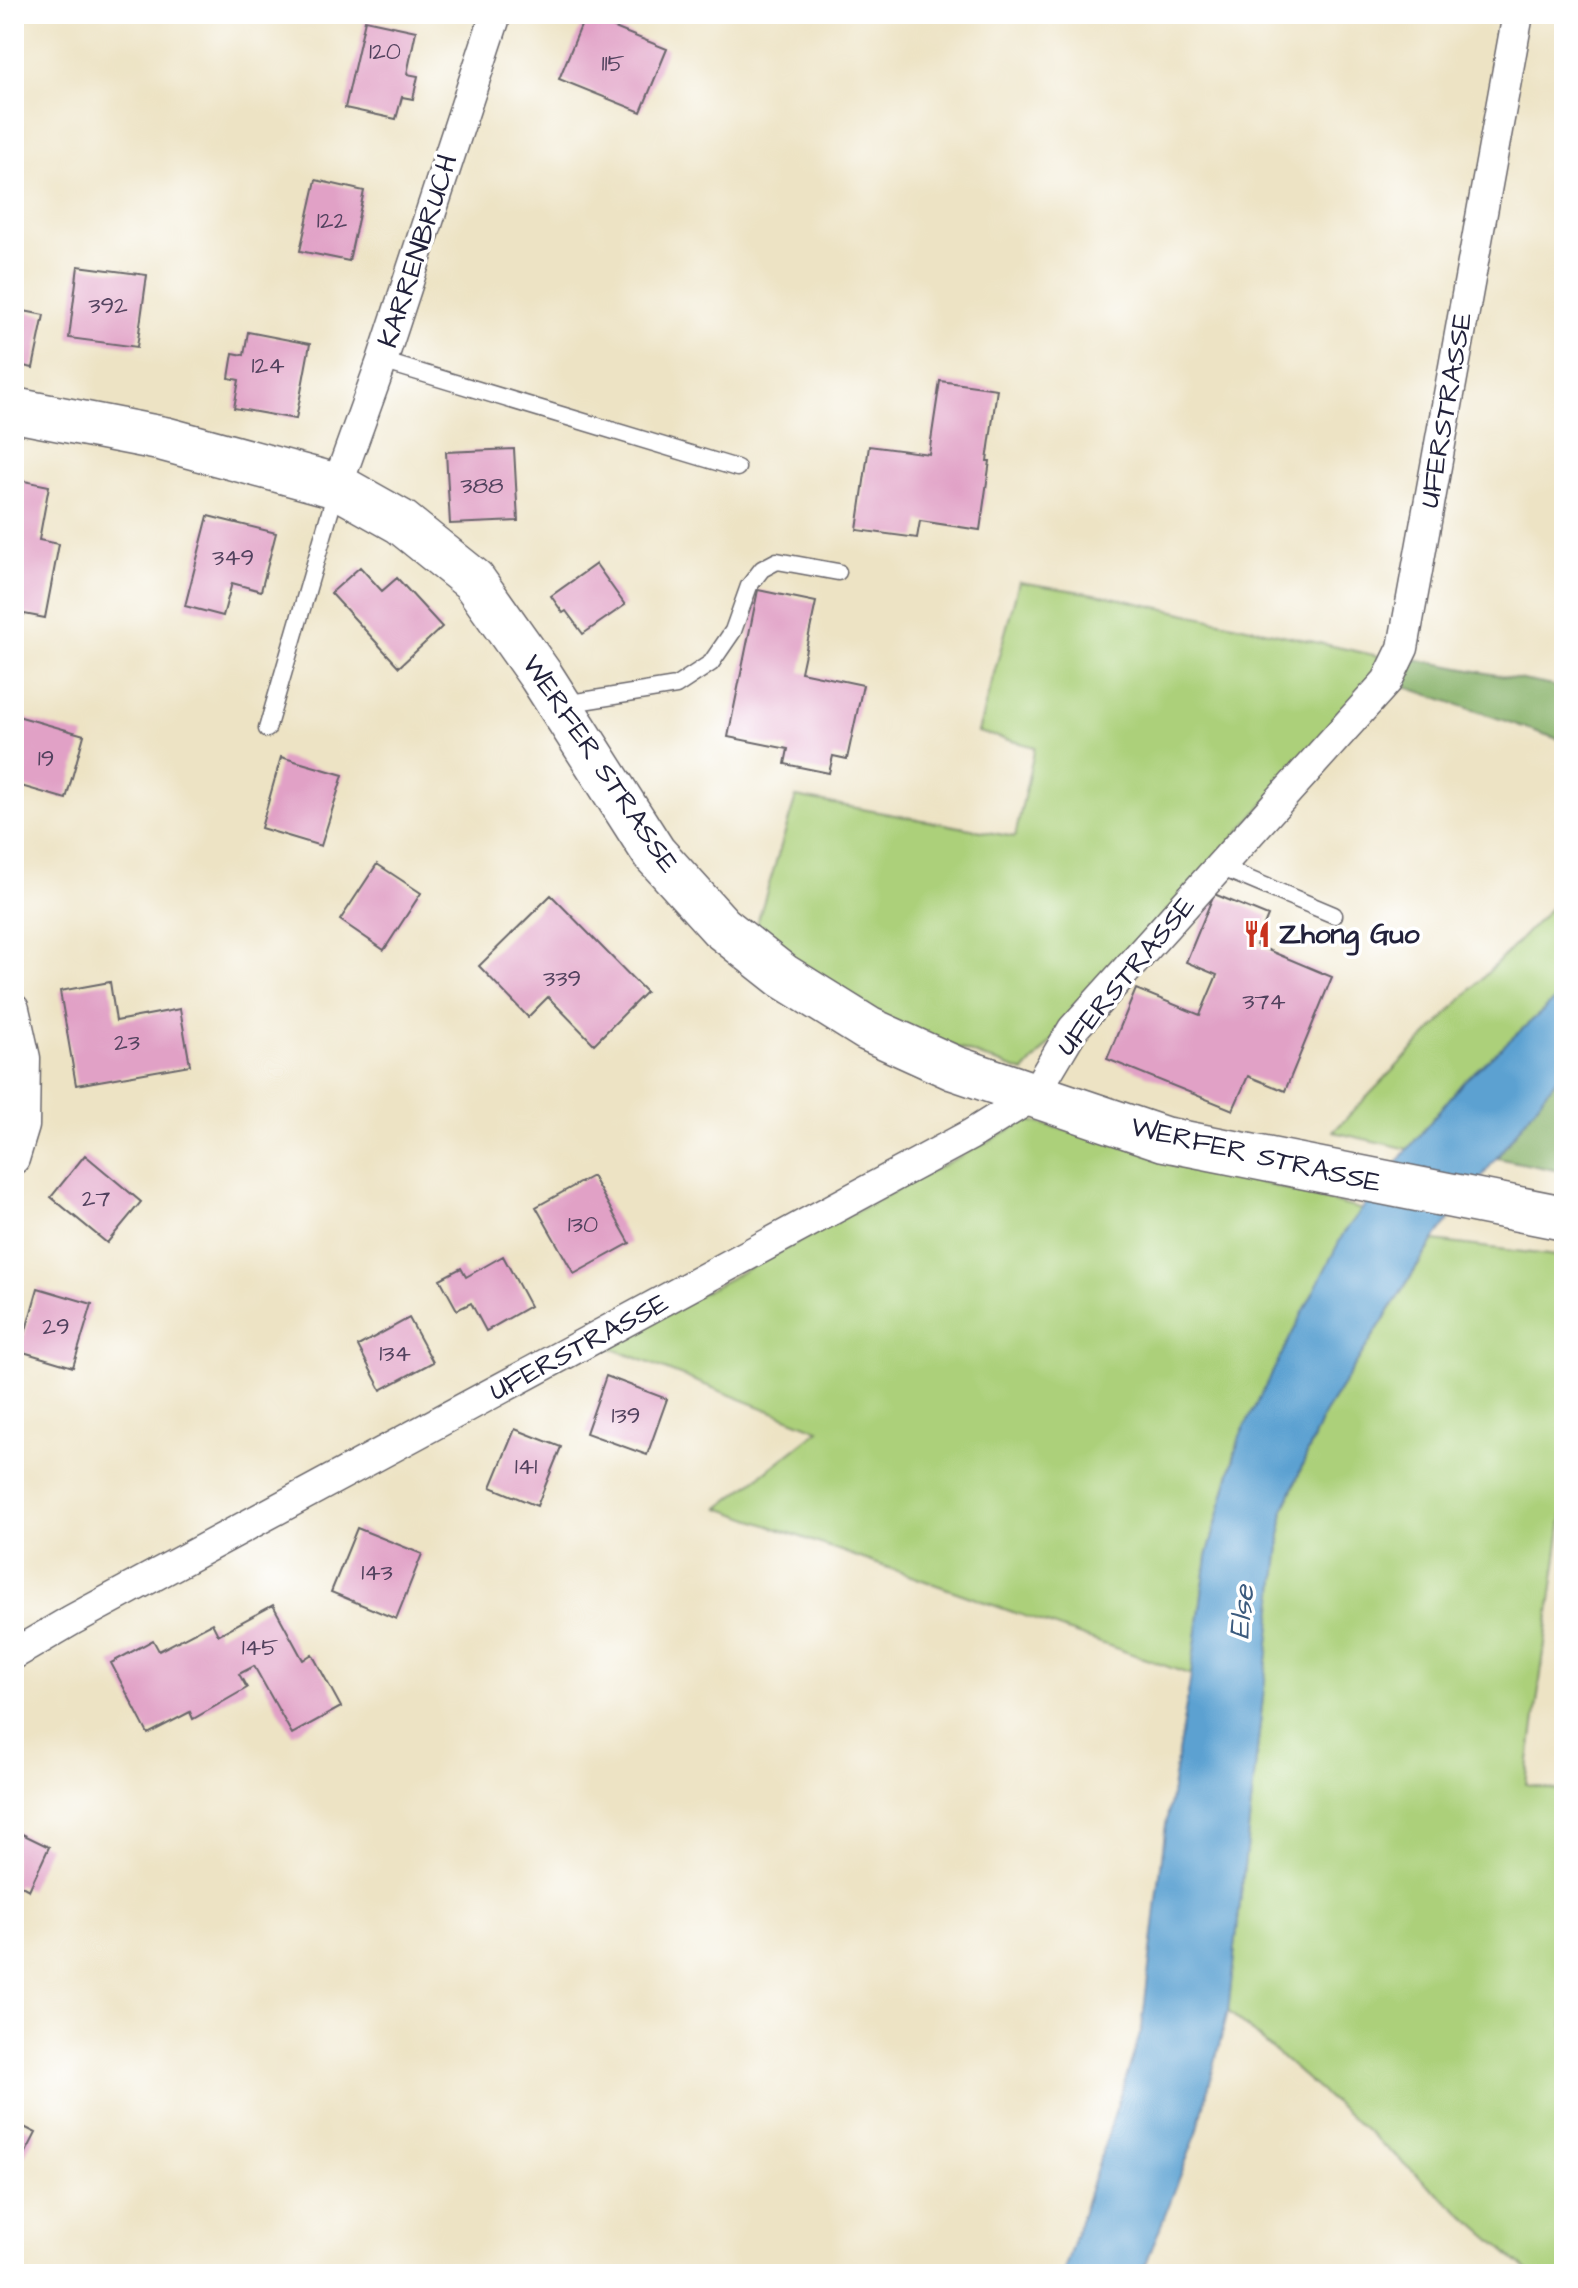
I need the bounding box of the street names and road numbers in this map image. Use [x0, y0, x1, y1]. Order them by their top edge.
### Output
street label: KARRENBRUCH [368, 149, 468, 353]
street label: UFERSTRASSE [1410, 309, 1482, 511]
street label: WERFER STRASSE [512, 647, 688, 881]
street label: UFERSTRASSE [1048, 887, 1205, 1064]
street label: WERFER STRASSE [1127, 1107, 1385, 1203]
street label: UFERSTRASSE [483, 1283, 676, 1411]

